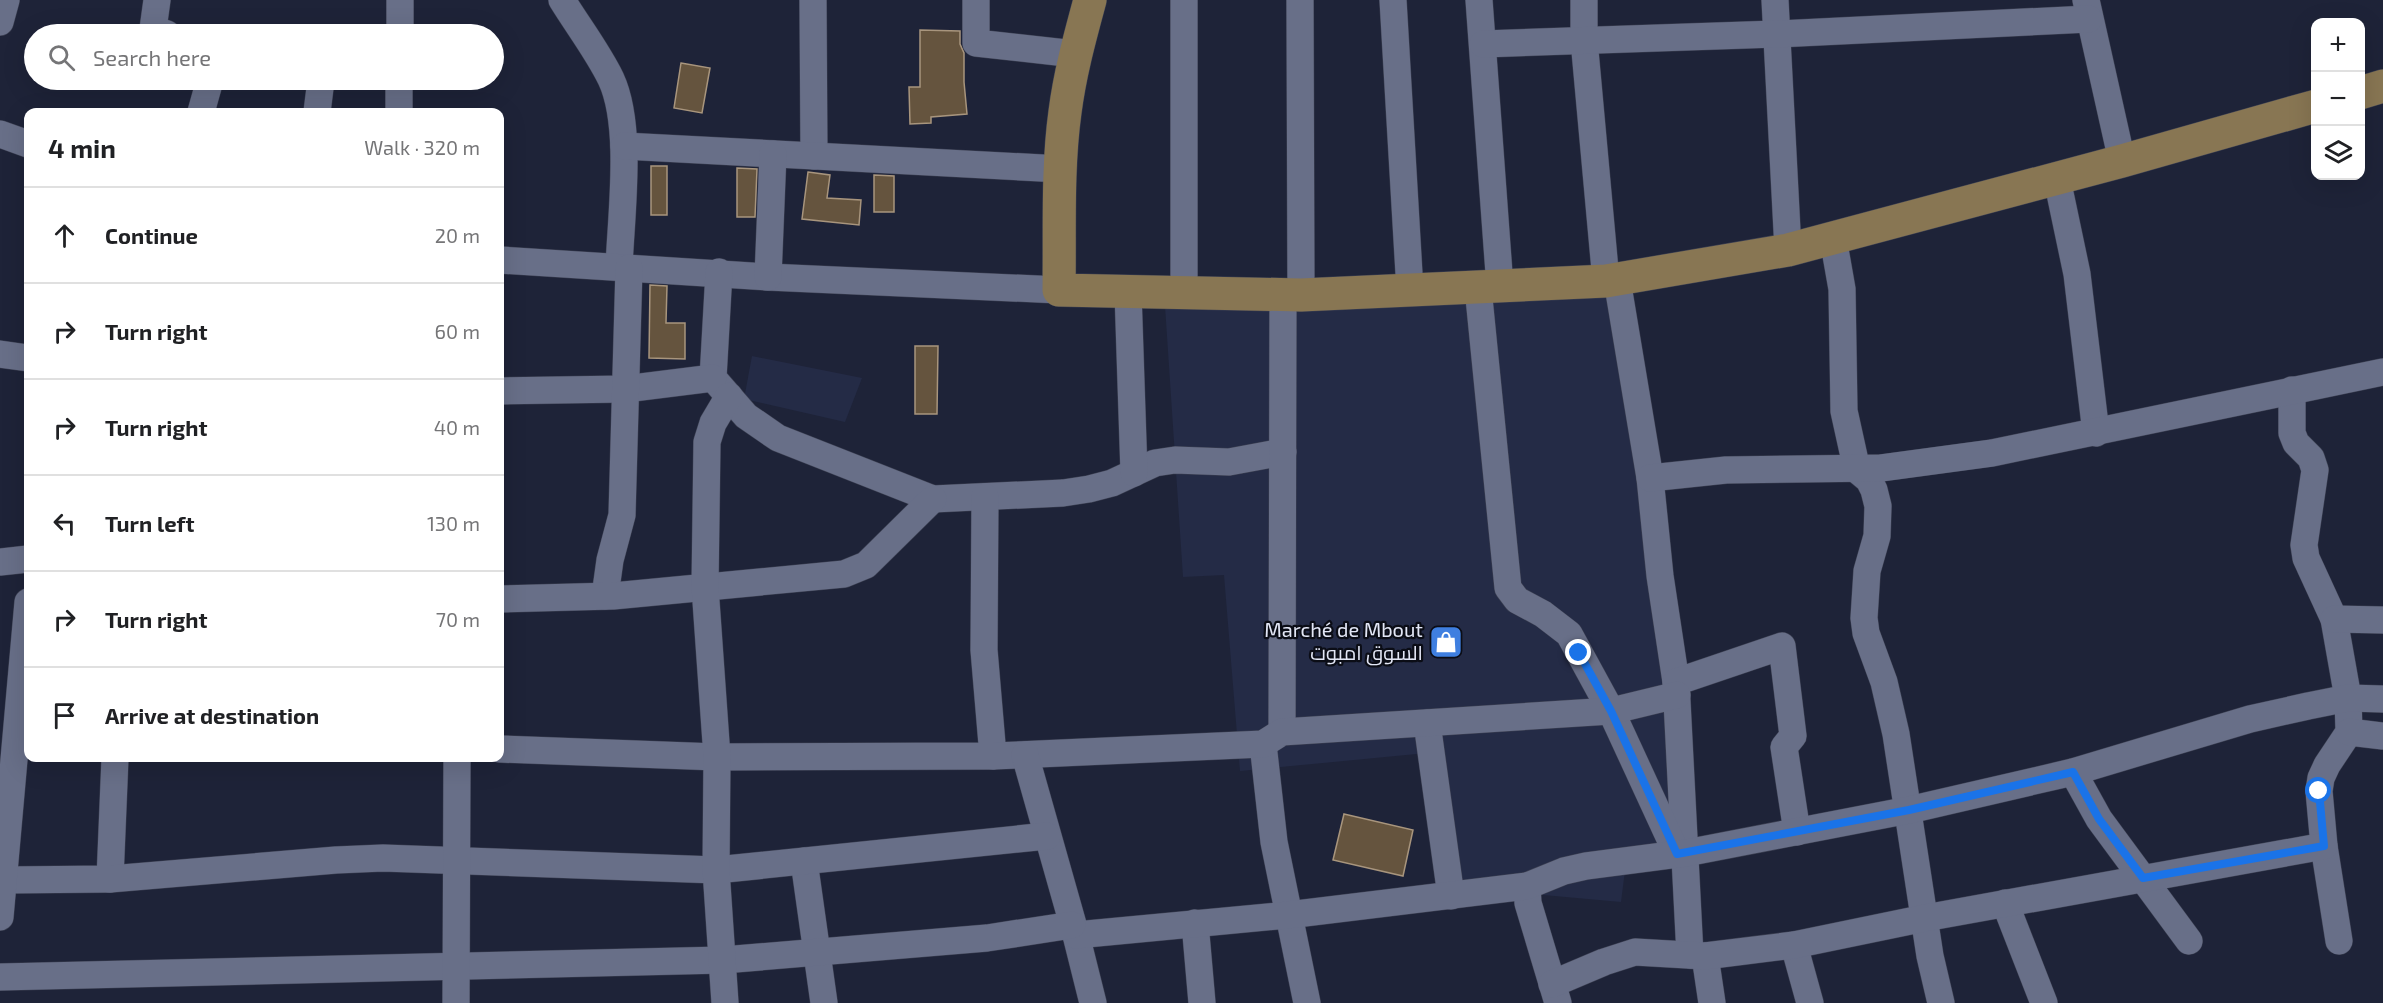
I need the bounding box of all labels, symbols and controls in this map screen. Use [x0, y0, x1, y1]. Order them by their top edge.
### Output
map controls [2311, 18, 2365, 180]
button: + [2311, 18, 2365, 72]
search box [24, 24, 504, 90]
icon: search [45, 41, 78, 74]
text: Search here [93, 44, 211, 70]
button: − [2311, 72, 2365, 126]
button: layers [2311, 126, 2365, 180]
text: 4 min [48, 132, 116, 163]
text: Walk · 320 m [364, 135, 480, 159]
icon: ahead [48, 219, 81, 252]
text: Continue [105, 222, 198, 248]
text: 20 m [435, 223, 480, 247]
icon: right [48, 315, 81, 348]
text: Turn right [105, 318, 207, 344]
text: 60 m [435, 319, 480, 343]
icon: right [48, 411, 81, 444]
text: Turn right [105, 414, 207, 440]
text: 40 m [434, 415, 480, 439]
icon: left [48, 507, 81, 540]
text: Turn left [105, 510, 194, 536]
text: 130 m [427, 511, 480, 535]
icon: right [48, 603, 81, 636]
text: Turn right [105, 606, 207, 632]
text: 70 m [436, 607, 480, 631]
place label: Marché de Mbout السوق امبوت [1264, 617, 1423, 666]
shop icon: Marché de Mbout السوق امبوت [1428, 624, 1464, 660]
route end [1565, 639, 1591, 665]
icon: arrive [48, 699, 81, 732]
text: Arrive at destination [105, 702, 319, 728]
route start [2305, 777, 2331, 803]

